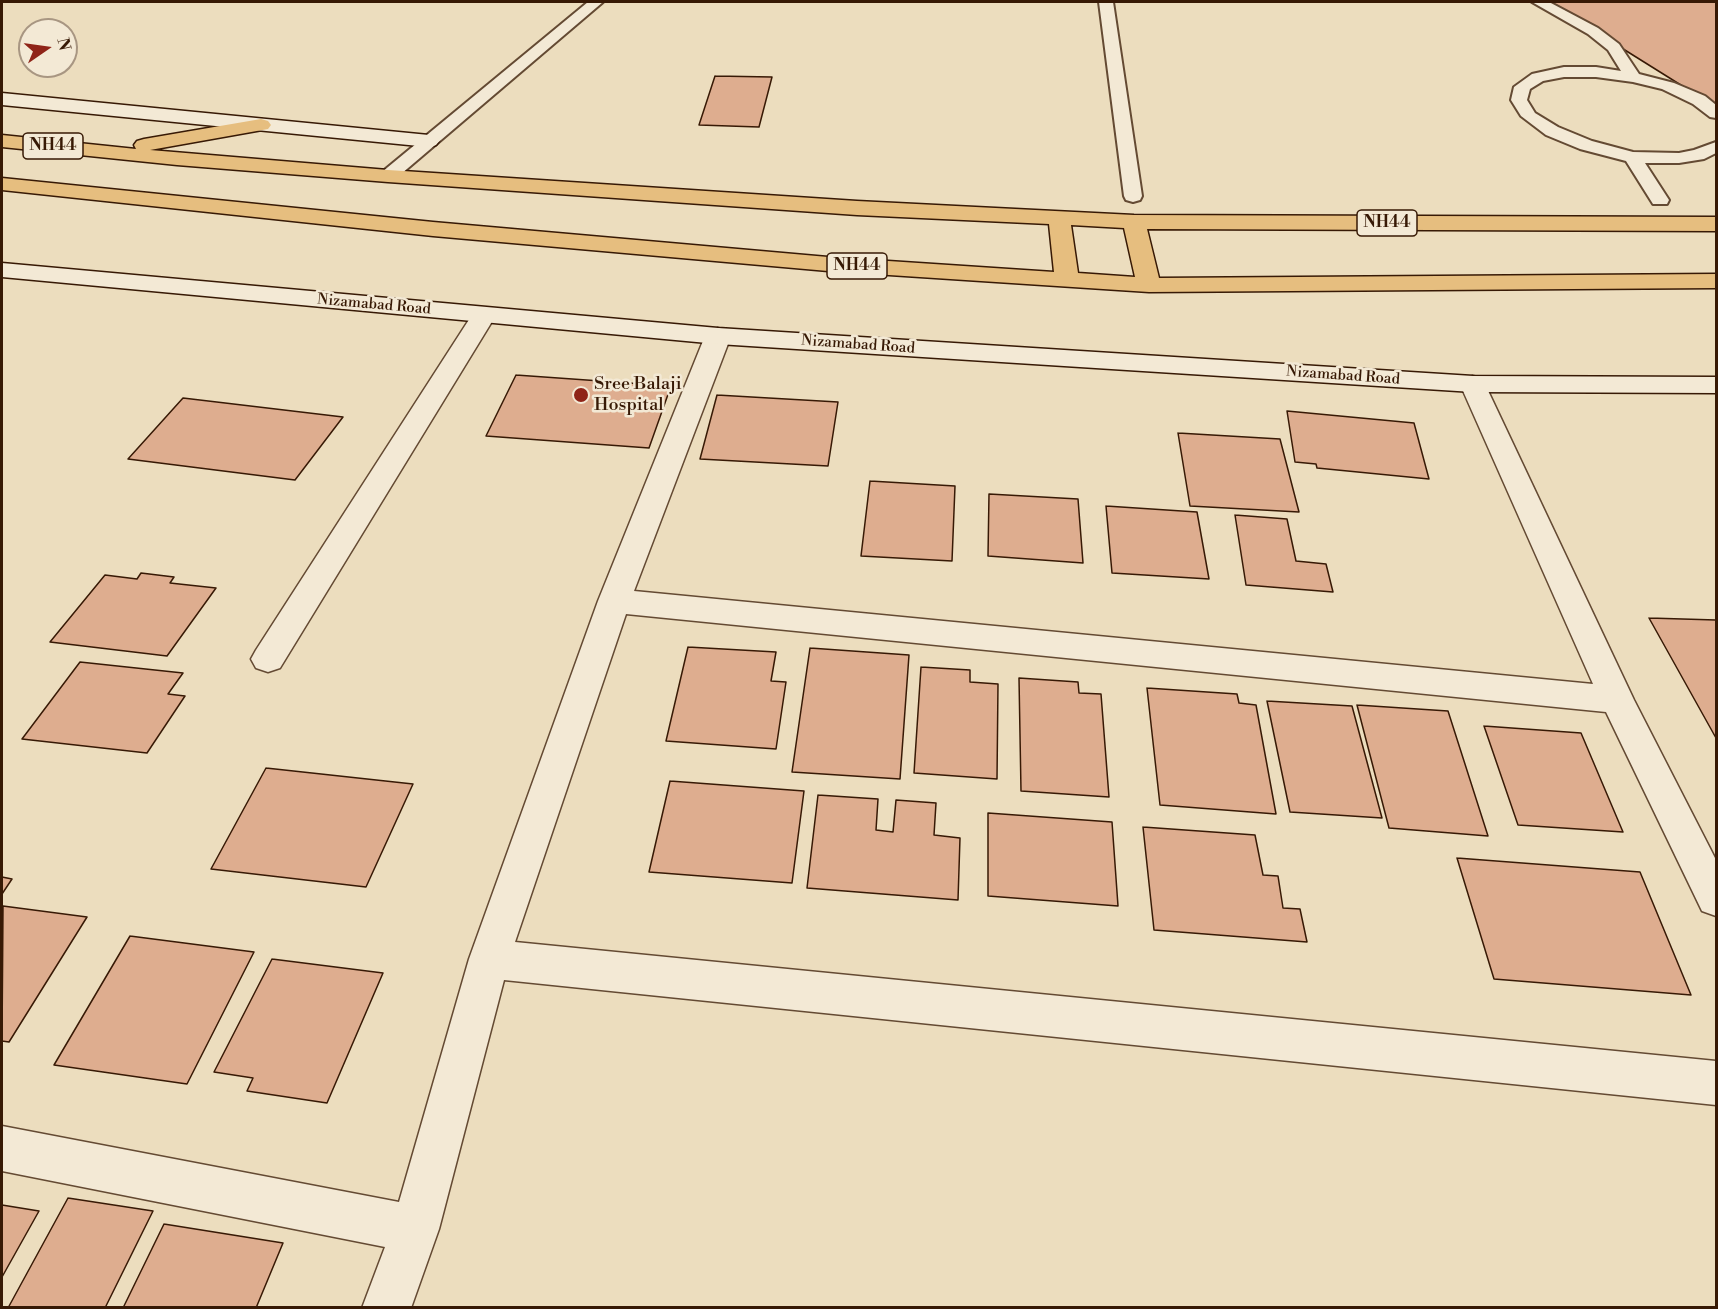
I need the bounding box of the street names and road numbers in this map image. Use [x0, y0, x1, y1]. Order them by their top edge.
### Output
road number: NH44 [23, 133, 83, 159]
road number: NH44 [1357, 210, 1417, 236]
road number: NH44 [827, 253, 887, 279]
street label: Nizamabad Road [316, 291, 432, 319]
street label: Nizamabad Road [800, 332, 916, 358]
street label: Nizamabad Road [1285, 363, 1401, 389]

